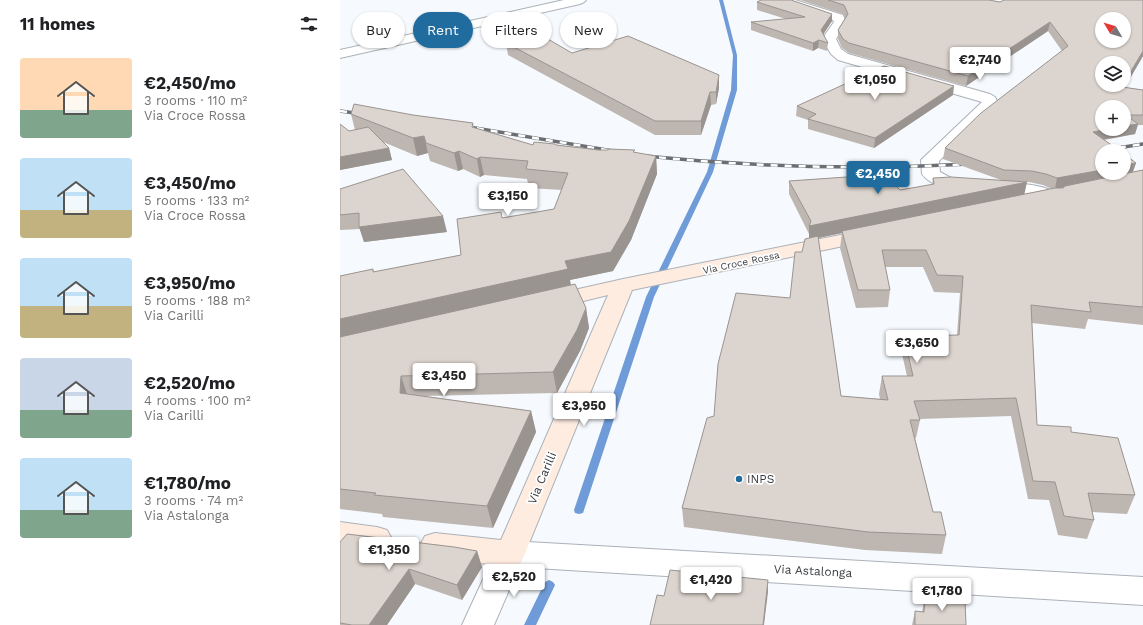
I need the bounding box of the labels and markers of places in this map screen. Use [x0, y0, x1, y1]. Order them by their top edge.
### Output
pin: €2,740 [947, 47, 1013, 81]
pin: €1,050 [842, 67, 908, 101]
pin: €2,450 [845, 161, 911, 195]
pin: €3,150 [475, 183, 541, 217]
pin: €3,650 [884, 330, 950, 364]
pin: €3,450 [411, 363, 477, 397]
pin: €3,950 [551, 393, 617, 427]
place label: INPS [747, 472, 774, 486]
marker: INPS [734, 474, 744, 484]
pin: €1,350 [356, 537, 422, 571]
pin: €2,520 [481, 564, 547, 598]
pin: €1,420 [678, 567, 744, 601]
pin: €1,780 [909, 578, 975, 612]

